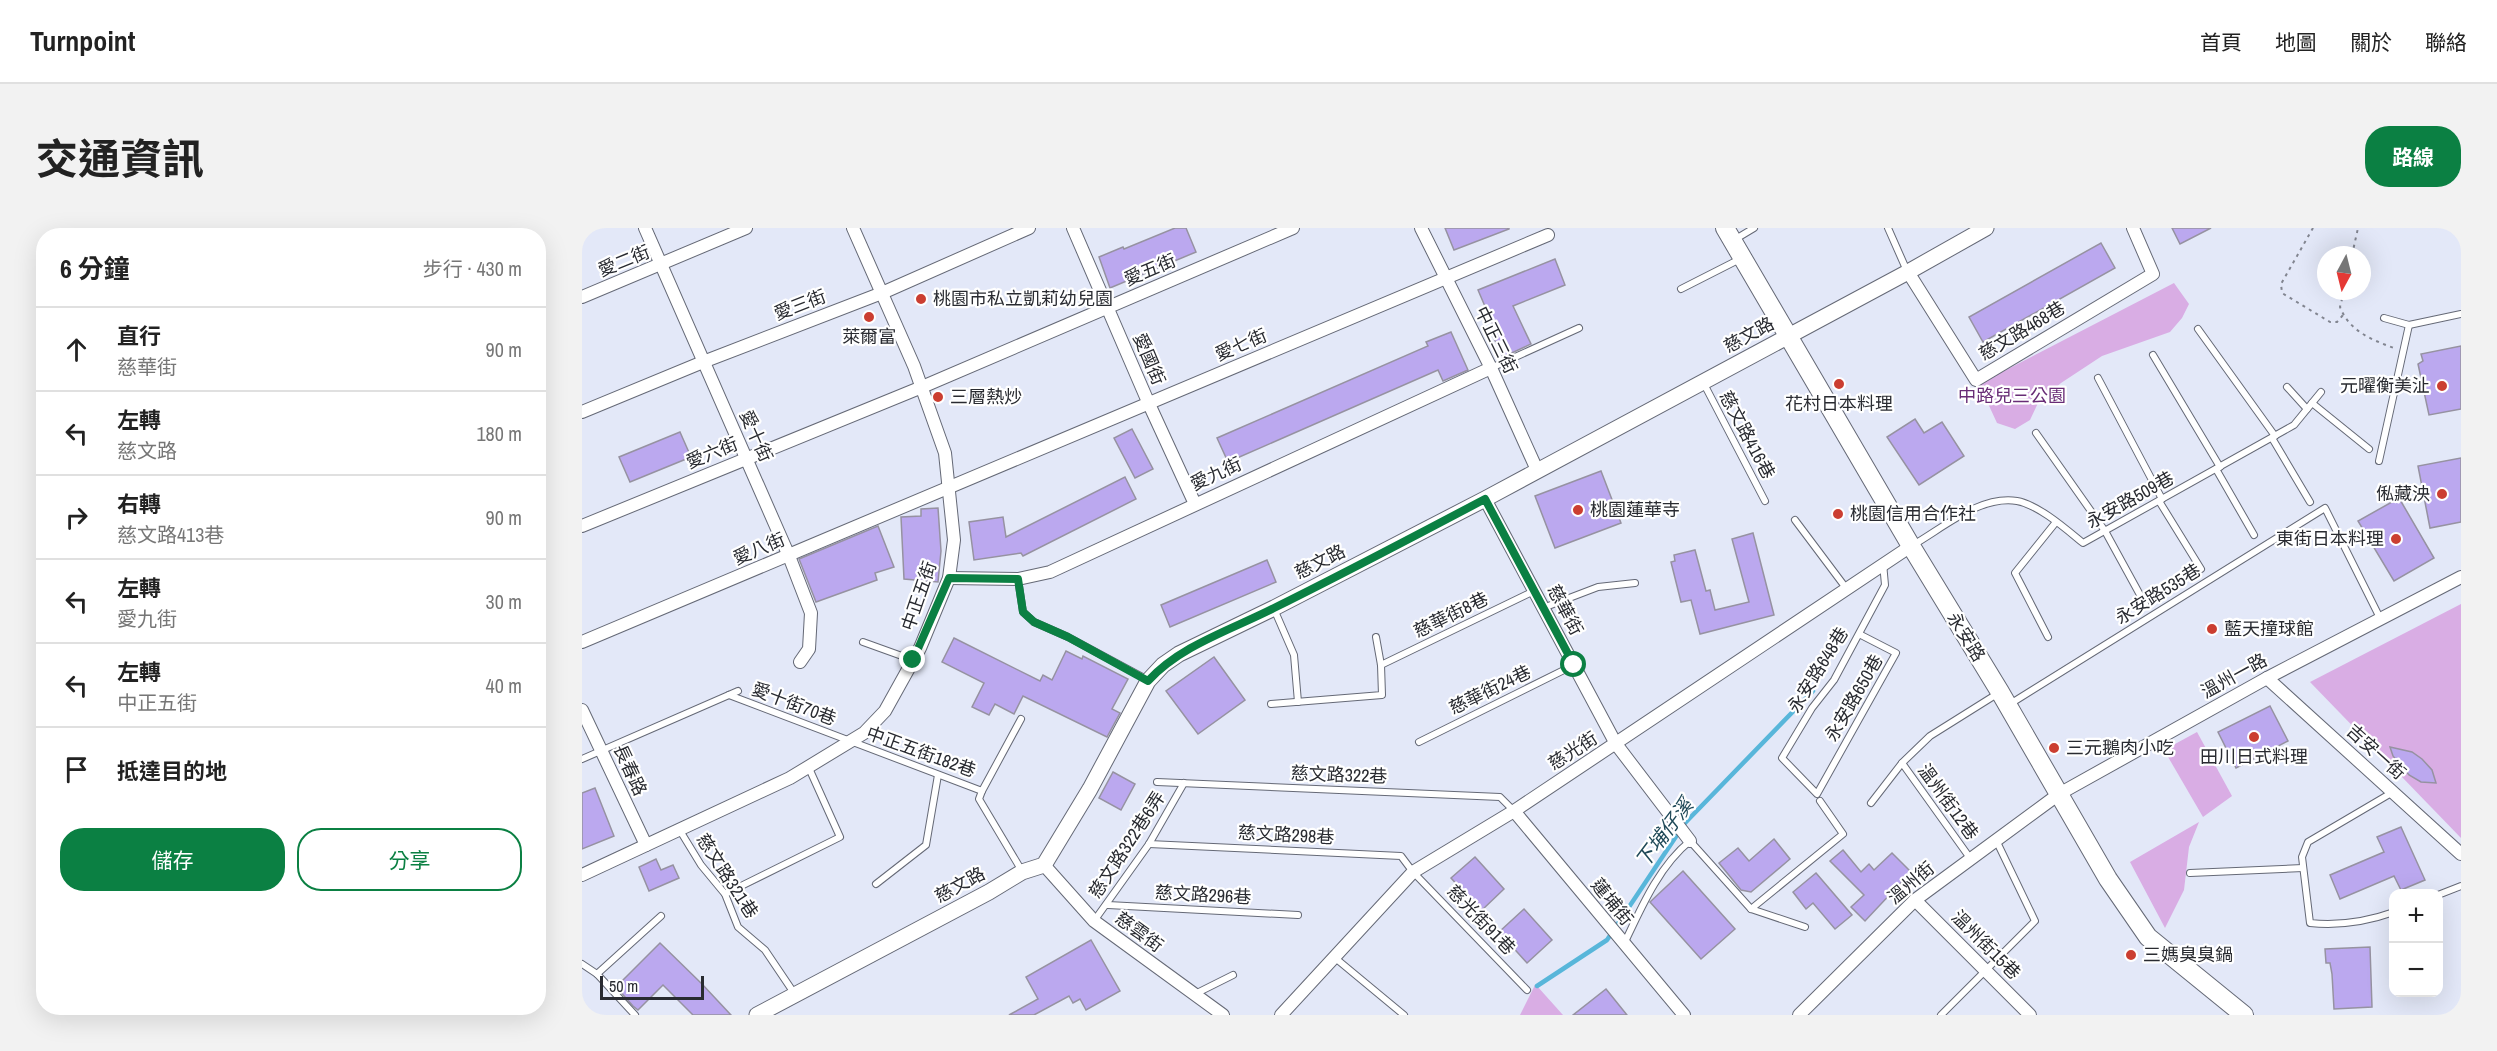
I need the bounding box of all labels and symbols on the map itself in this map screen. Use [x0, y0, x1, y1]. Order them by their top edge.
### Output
street label: 愛二街 [594, 239, 654, 282]
north arrow [2317, 246, 2371, 300]
street label: 愛五街 [1120, 247, 1180, 292]
street label: 愛三街 [770, 283, 830, 326]
place label: 桃園市私立凱莉幼兒園 [933, 286, 1113, 311]
marker: 桃園市私立凱莉幼兒園 [914, 292, 928, 306]
street label: 慈文路468巷 [1974, 295, 2070, 366]
street label: 中正三街 [1469, 302, 1523, 378]
marker: 萊爾富 [862, 310, 876, 324]
street label: 慈文路 [1719, 311, 1778, 359]
street label: 愛七街 [1211, 322, 1271, 367]
place label: 萊爾富 [842, 324, 896, 349]
street label: 愛國街 [1127, 329, 1172, 389]
place label: 元曜衡美沚 [2340, 373, 2430, 398]
marker: 花村日本料理 [1832, 377, 1846, 391]
marker: 元曜衡美沚 [2435, 379, 2449, 393]
park label: 中路兒三公園 [1958, 383, 2066, 408]
place label: 三層熱炒 [950, 384, 1022, 409]
street label: 慈文路416巷 [1714, 386, 1781, 483]
marker: 三層熱炒 [931, 390, 945, 404]
place label: 花村日本料理 [1785, 391, 1893, 416]
street label: 愛十街 [734, 406, 779, 466]
street label: 愛六街 [682, 431, 742, 474]
street label: 愛九街 [1186, 451, 1246, 496]
street label: 永安路509巷 [2081, 465, 2178, 534]
place label: 俬藏泱 [2376, 481, 2430, 506]
marker: 俬藏泱 [2435, 487, 2449, 501]
place label: 桃園蓮華寺 [1590, 497, 1680, 522]
place label: 桃園信用合作社 [1850, 501, 1976, 526]
marker: 桃園蓮華寺 [1571, 503, 1585, 517]
marker: 桃園信用合作社 [1831, 507, 1845, 521]
street label: 愛八街 [729, 526, 789, 571]
place label: 東街日本料理 [2276, 526, 2384, 551]
marker: 東街日本料理 [2389, 532, 2403, 546]
street label: 慈文路 [1290, 538, 1350, 585]
street label: 永安路535巷 [2110, 557, 2205, 630]
street label: 中正五街 [895, 558, 942, 634]
street label: 慈華街 [1542, 580, 1589, 639]
street label: 慈華街8巷 [1409, 586, 1492, 643]
street label: 永安路 [1942, 607, 1991, 666]
place label: 藍天撞球館 [2224, 616, 2314, 641]
street label: 永安路648巷 [1781, 622, 1854, 717]
marker: 藍天撞球館 [2205, 622, 2219, 636]
route end [899, 646, 925, 672]
street label: 溫州一路 [2196, 647, 2271, 704]
street label: 永安路650巷 [1819, 650, 1889, 746]
route start [1560, 651, 1586, 677]
street label: 慈華街24巷 [1445, 659, 1535, 720]
street label: 愛十街70巷 [748, 676, 840, 731]
street label: 吉安一街 [2341, 718, 2411, 785]
street label: 中正五街182巷 [863, 720, 979, 783]
street label: 慈光街 [1543, 725, 1602, 776]
marker: 田川日式料理 [2247, 730, 2261, 744]
place label: 三元鵝肉小吃 [2066, 735, 2174, 760]
street label: 長春路 [608, 740, 653, 800]
marker: 三元鵝肉小吃 [2047, 741, 2061, 755]
place label: 田川日式料理 [2200, 744, 2308, 769]
street label: 溫州街12巷 [1912, 759, 1985, 845]
street label: 慈文路322巷 [1290, 760, 1388, 789]
street label: 慈文路322巷6弄 [1083, 786, 1171, 903]
water label: 下埔仔溪 [1629, 790, 1700, 873]
street label: 慈文路298巷 [1237, 819, 1335, 850]
street label: 慈文路321巷 [691, 828, 764, 923]
street label: 溫州街 [1882, 856, 1939, 910]
street label: 慈文路 [930, 861, 989, 909]
street label: 蓮埔街 [1586, 873, 1639, 931]
street label: 慈文路296巷 [1154, 879, 1252, 910]
street label: 慈光街91巷 [1442, 879, 1521, 960]
street label: 溫州街15巷 [1946, 905, 2026, 985]
street label: 慈雲街 [1110, 906, 1168, 958]
place label: 三媽臭臭鍋 [2143, 942, 2233, 967]
marker: 三媽臭臭鍋 [2124, 948, 2138, 962]
scale bar [600, 973, 704, 1000]

